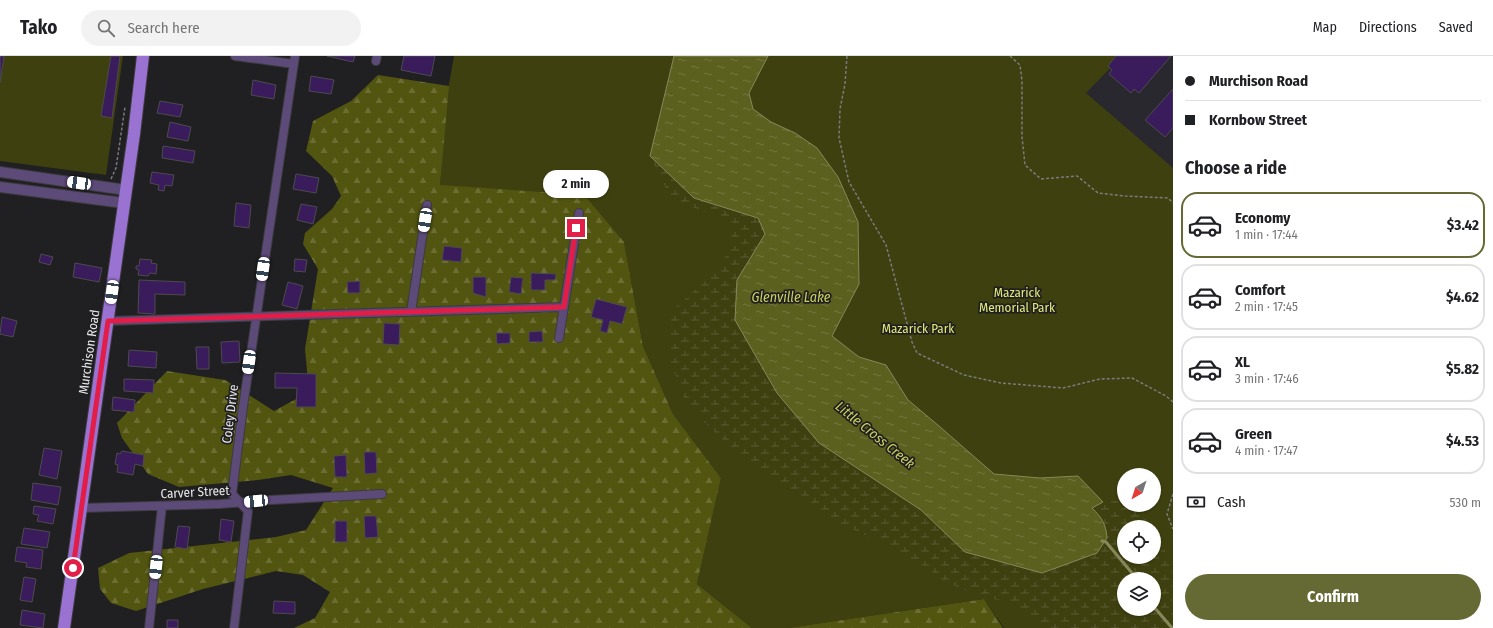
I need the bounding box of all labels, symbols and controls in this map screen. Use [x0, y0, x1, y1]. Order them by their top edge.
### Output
search box [81, 10, 361, 46]
text: Tako [20, 16, 57, 39]
icon: search [95, 17, 117, 39]
text: Search here [127, 19, 200, 37]
text: Map [1313, 19, 1337, 36]
text: Directions [1359, 19, 1417, 36]
text: Saved [1439, 19, 1473, 36]
text: Murchison Road [1209, 72, 1308, 90]
text: Kornbow Street [1209, 111, 1307, 129]
text: Choose a ride [1185, 157, 1287, 179]
callout: 2 min [543, 170, 609, 198]
car [66, 175, 92, 191]
text: 2 min [562, 176, 590, 191]
car [417, 207, 433, 233]
icon: car [1187, 207, 1223, 243]
text: Economy [1235, 209, 1290, 227]
text: $3.42 [1447, 216, 1479, 234]
route end [567, 219, 585, 237]
text: 1 min · 17:44 [1235, 227, 1298, 242]
car [255, 256, 271, 282]
car [104, 279, 120, 305]
icon: car [1187, 279, 1223, 315]
text: Comfort [1235, 281, 1286, 299]
park label: Mazarick Memorial Park [979, 285, 1056, 315]
text: $4.62 [1446, 288, 1479, 306]
water label: Glenville Lake [752, 289, 831, 306]
text: 2 min · 17:45 [1235, 299, 1298, 314]
street label: Murchison Road [76, 309, 102, 395]
park label: Mazarick Park [882, 321, 955, 336]
car [241, 349, 257, 375]
icon: car [1187, 351, 1223, 387]
text: XL [1235, 353, 1250, 371]
text: $5.82 [1446, 360, 1479, 378]
text: 3 min · 17:46 [1235, 371, 1299, 386]
street label: Coley Drive [219, 384, 241, 444]
water label: Little Cross Creek [832, 398, 918, 472]
icon: car [1187, 423, 1223, 459]
text: Green [1235, 425, 1272, 443]
text: $4.53 [1446, 432, 1479, 450]
text: 4 min · 17:47 [1235, 443, 1298, 458]
north arrow [1117, 468, 1161, 512]
map controls [1117, 468, 1161, 616]
street label: Carver Street [160, 483, 231, 501]
icon: cash [1185, 491, 1207, 513]
text: Cash [1217, 493, 1246, 511]
car [244, 494, 268, 508]
text: 530 m [1449, 495, 1481, 510]
button: locate [1117, 520, 1161, 564]
car [149, 554, 163, 580]
route start [64, 559, 82, 577]
button: layers [1117, 572, 1161, 616]
button: Confirm [1185, 574, 1481, 620]

